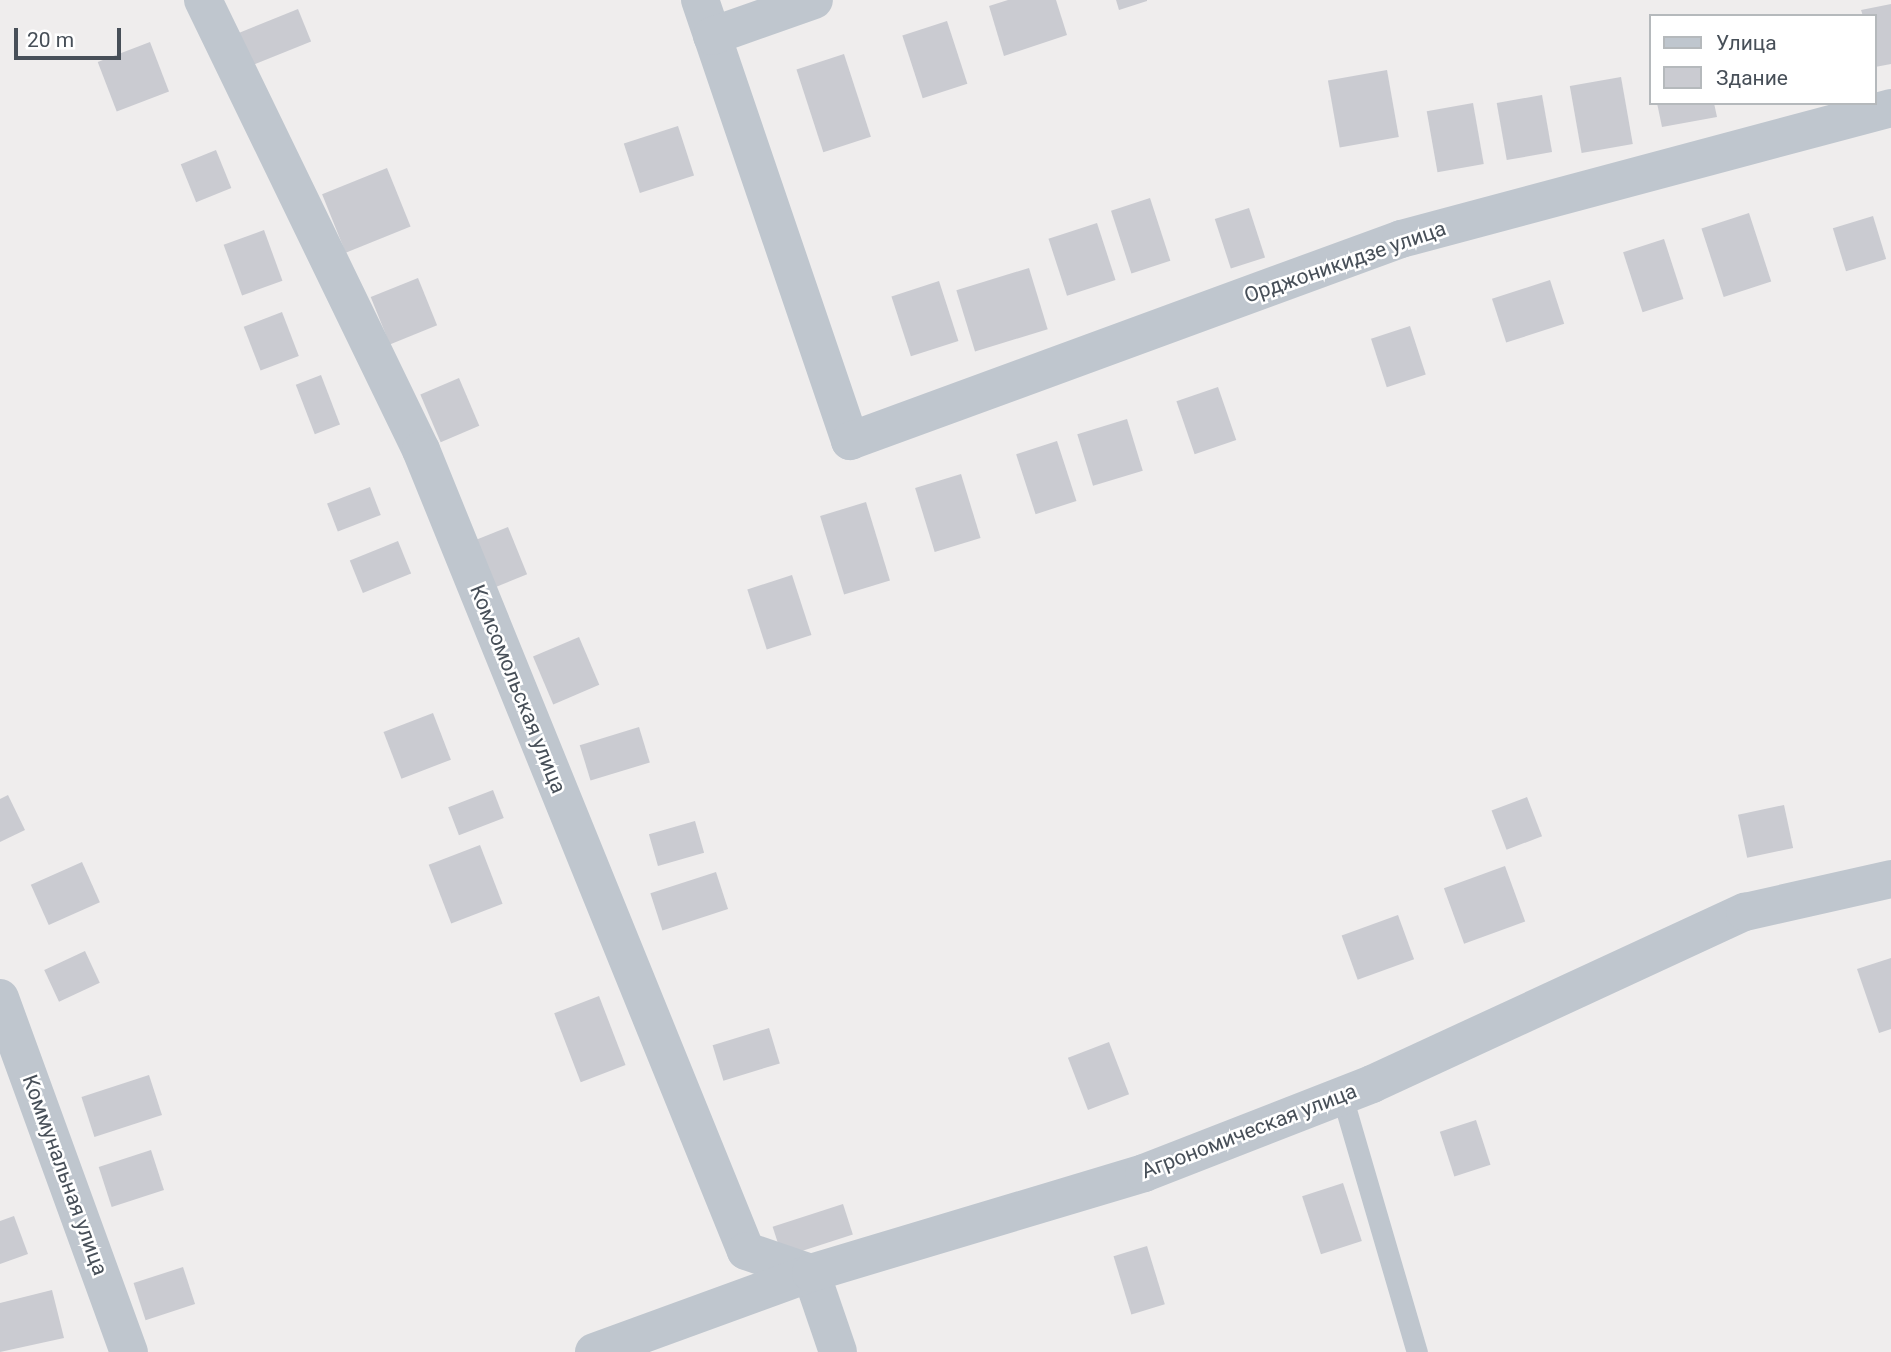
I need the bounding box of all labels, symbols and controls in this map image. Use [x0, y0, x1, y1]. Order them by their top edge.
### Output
scale bar [18, 14, 124, 58]
legend [1650, 14, 1877, 105]
text: 20 m [27, 28, 74, 52]
text: Улица [1716, 31, 1777, 55]
text: Здание [1716, 66, 1788, 90]
street label: Орджоникидзе улица [1241, 216, 1449, 308]
street label: Комсомольская улица [465, 581, 571, 797]
street label: Коммунальная улица [17, 1071, 113, 1279]
street label: Агрономическая улица [1138, 1078, 1360, 1184]

